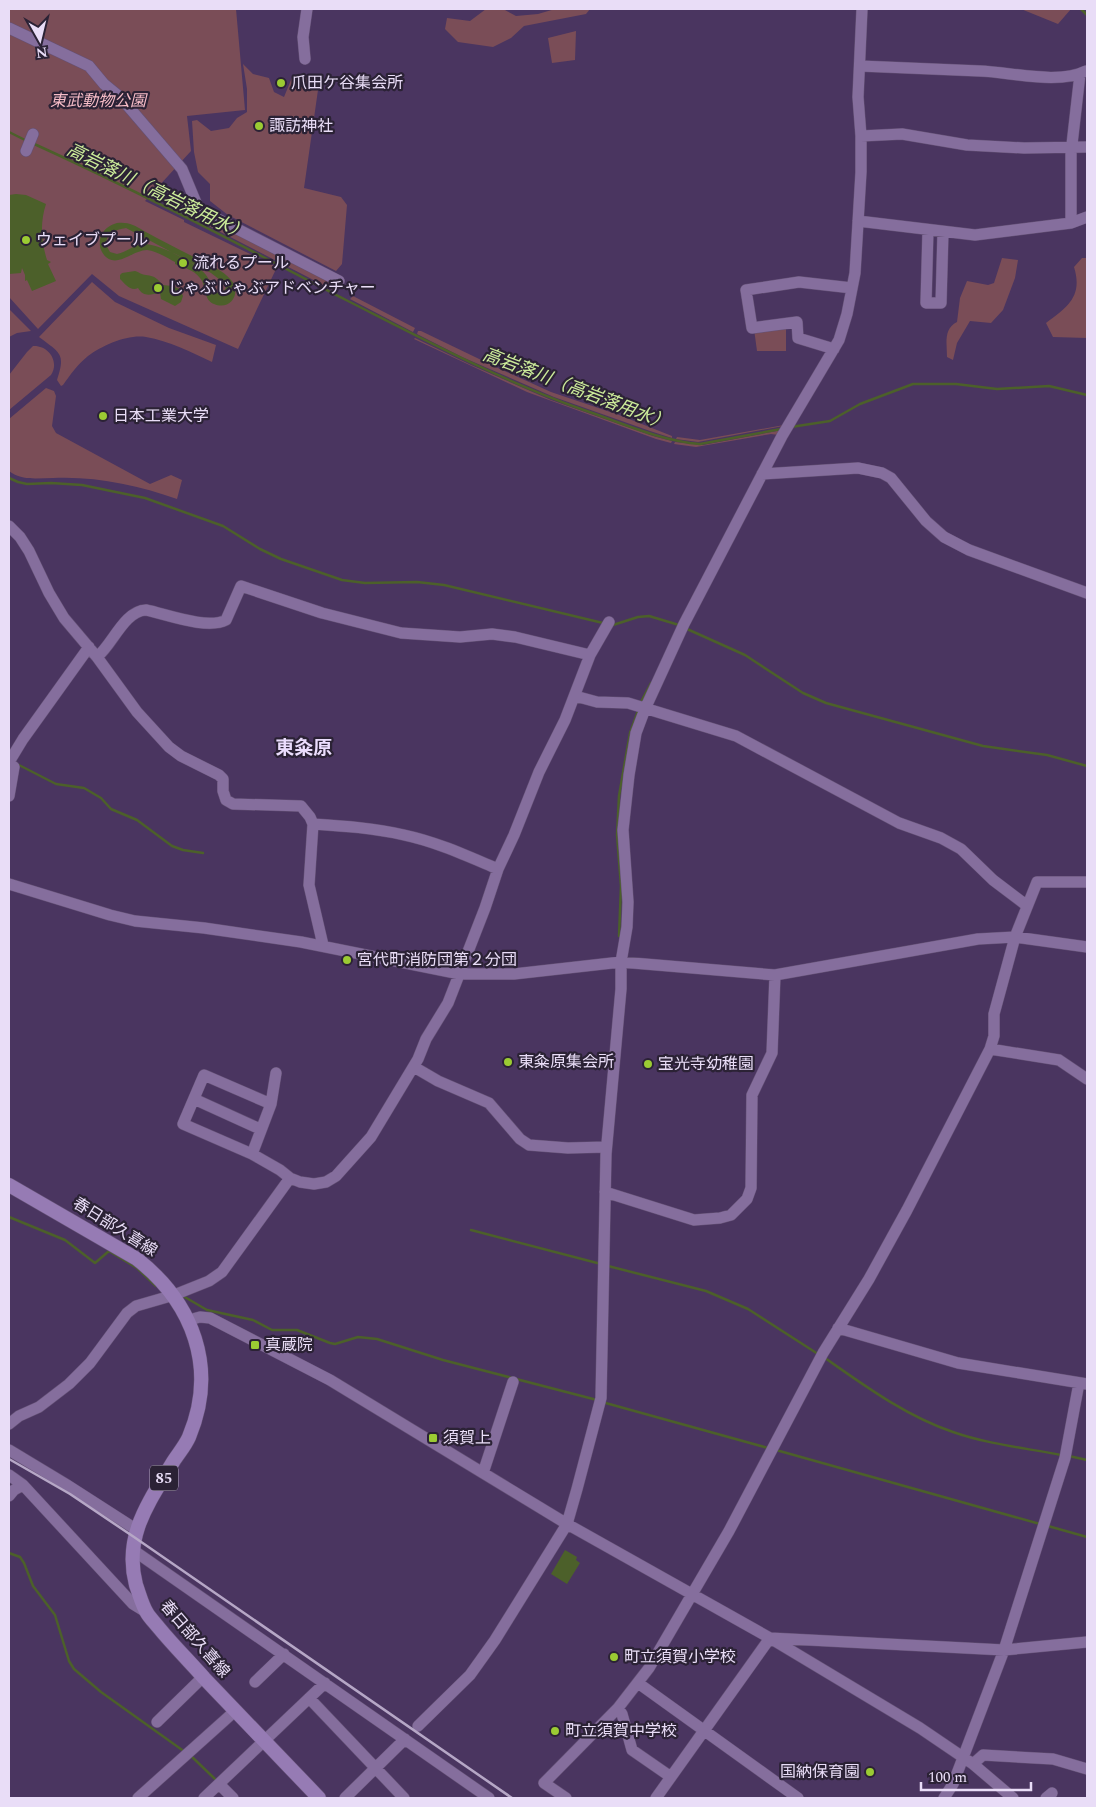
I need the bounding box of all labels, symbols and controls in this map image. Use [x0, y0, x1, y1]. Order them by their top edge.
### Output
north arrow [15, 15, 65, 65]
text: N [35, 41, 49, 64]
place label: 爪田ケ谷集会所 [291, 71, 403, 95]
marker: 爪田ケ谷集会所 [275, 77, 287, 89]
park label: 東武動物公園 [50, 89, 148, 113]
place label: 諏訪神社 [269, 114, 333, 138]
marker: 諏訪神社 [253, 120, 265, 132]
water label: 高岩落川（高岩落用水） [62, 136, 252, 248]
place label: ウェイブプール [36, 228, 148, 252]
marker: ウェイブプール [20, 234, 32, 246]
place label: 流れるプール [193, 251, 289, 275]
marker: 流れるプール [177, 257, 189, 269]
place label: じゃぶじゃぶアドベンチャー [168, 276, 376, 300]
marker: じゃぶじゃぶアドベンチャー [152, 282, 164, 294]
water label: 高岩落川（高岩落用水） [479, 341, 673, 437]
place label: 日本工業大学 [113, 404, 209, 428]
marker: 日本工業大学 [97, 410, 109, 422]
district label: 東粂原 [275, 734, 333, 763]
place label: 宮代町消防団第２分団 [357, 948, 517, 972]
marker: 宮代町消防団第２分団 [341, 954, 353, 966]
place label: 東粂原集会所 [518, 1050, 614, 1074]
place label: 宝光寺幼稚園 [658, 1052, 754, 1076]
marker: 東粂原集会所 [502, 1056, 514, 1068]
marker: 宝光寺幼稚園 [642, 1058, 654, 1070]
street label: 春日部久喜線 [68, 1191, 162, 1263]
place label: 真蔵院 [265, 1333, 313, 1357]
marker: 真蔵院 [249, 1339, 261, 1351]
place label: 須賀上 [443, 1426, 491, 1450]
marker: 須賀上 [427, 1432, 439, 1444]
road number: 85 [150, 1466, 178, 1490]
street label: 春日部久喜線 [154, 1595, 236, 1683]
place label: 町立須賀小学校 [624, 1645, 736, 1669]
marker: 町立須賀小学校 [608, 1651, 620, 1663]
place label: 町立須賀中学校 [565, 1719, 677, 1743]
marker: 町立須賀中学校 [549, 1725, 561, 1737]
place label: 国納保育園 [780, 1760, 860, 1784]
scale bar [921, 1760, 1031, 1792]
marker: 国納保育園 [864, 1766, 876, 1778]
text: 100 m [928, 1766, 967, 1789]

